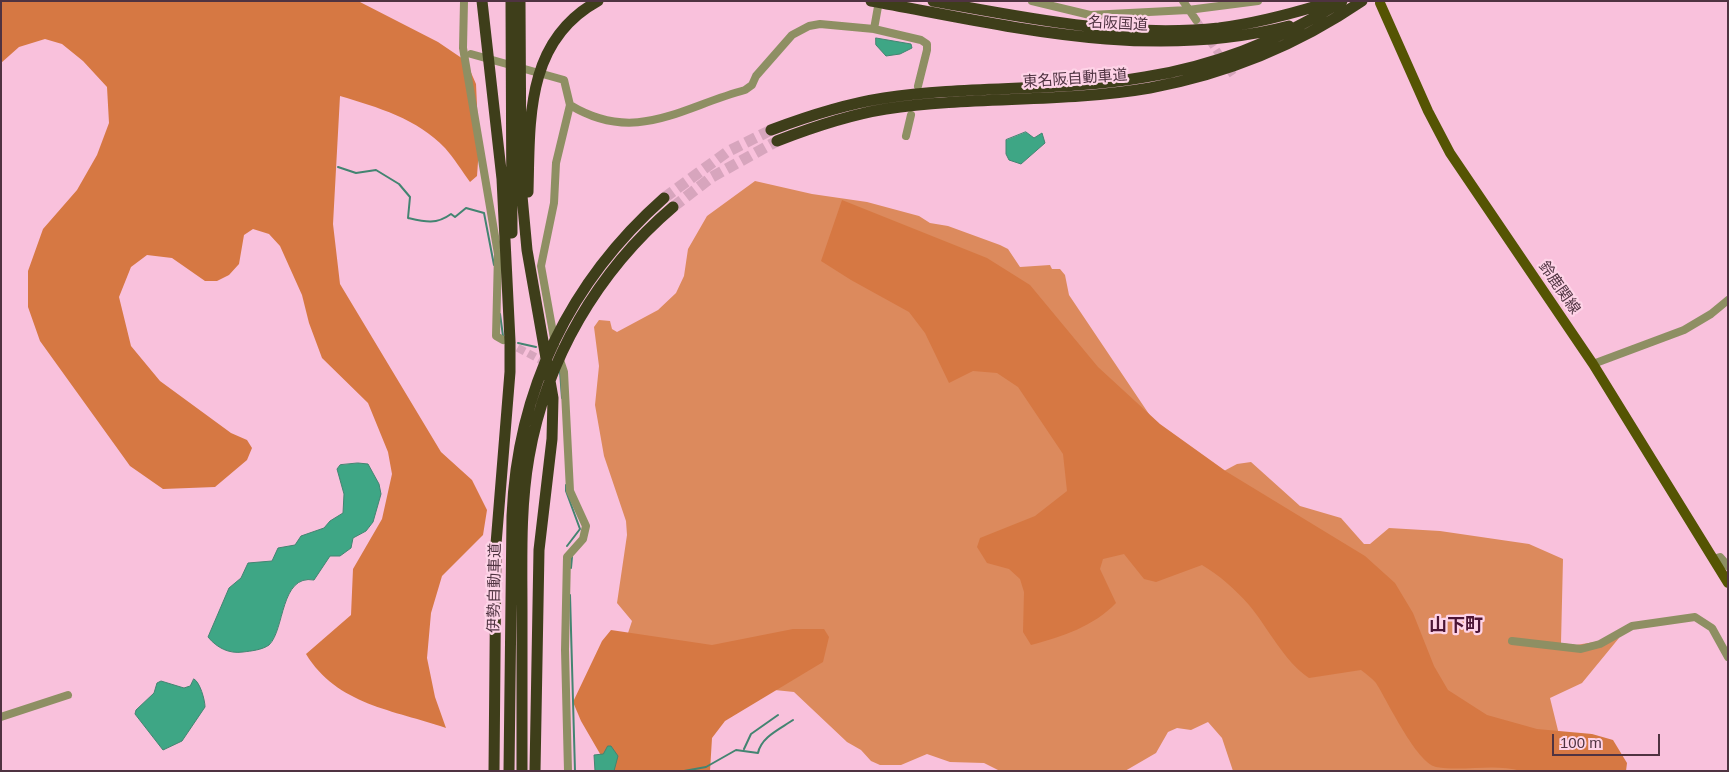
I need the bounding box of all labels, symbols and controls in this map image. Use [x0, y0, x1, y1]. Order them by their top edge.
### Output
street label: 名阪国道 [1088, 13, 1148, 35]
street label: 東名阪自動車道 [1022, 66, 1128, 92]
street label: 鈴鹿関線 [1534, 258, 1584, 318]
street label: 伊勢自動車道 [485, 543, 505, 633]
district label: 山下町 [1429, 615, 1483, 637]
scale bar [1554, 724, 1662, 756]
text: 100 m [1560, 734, 1602, 751]

